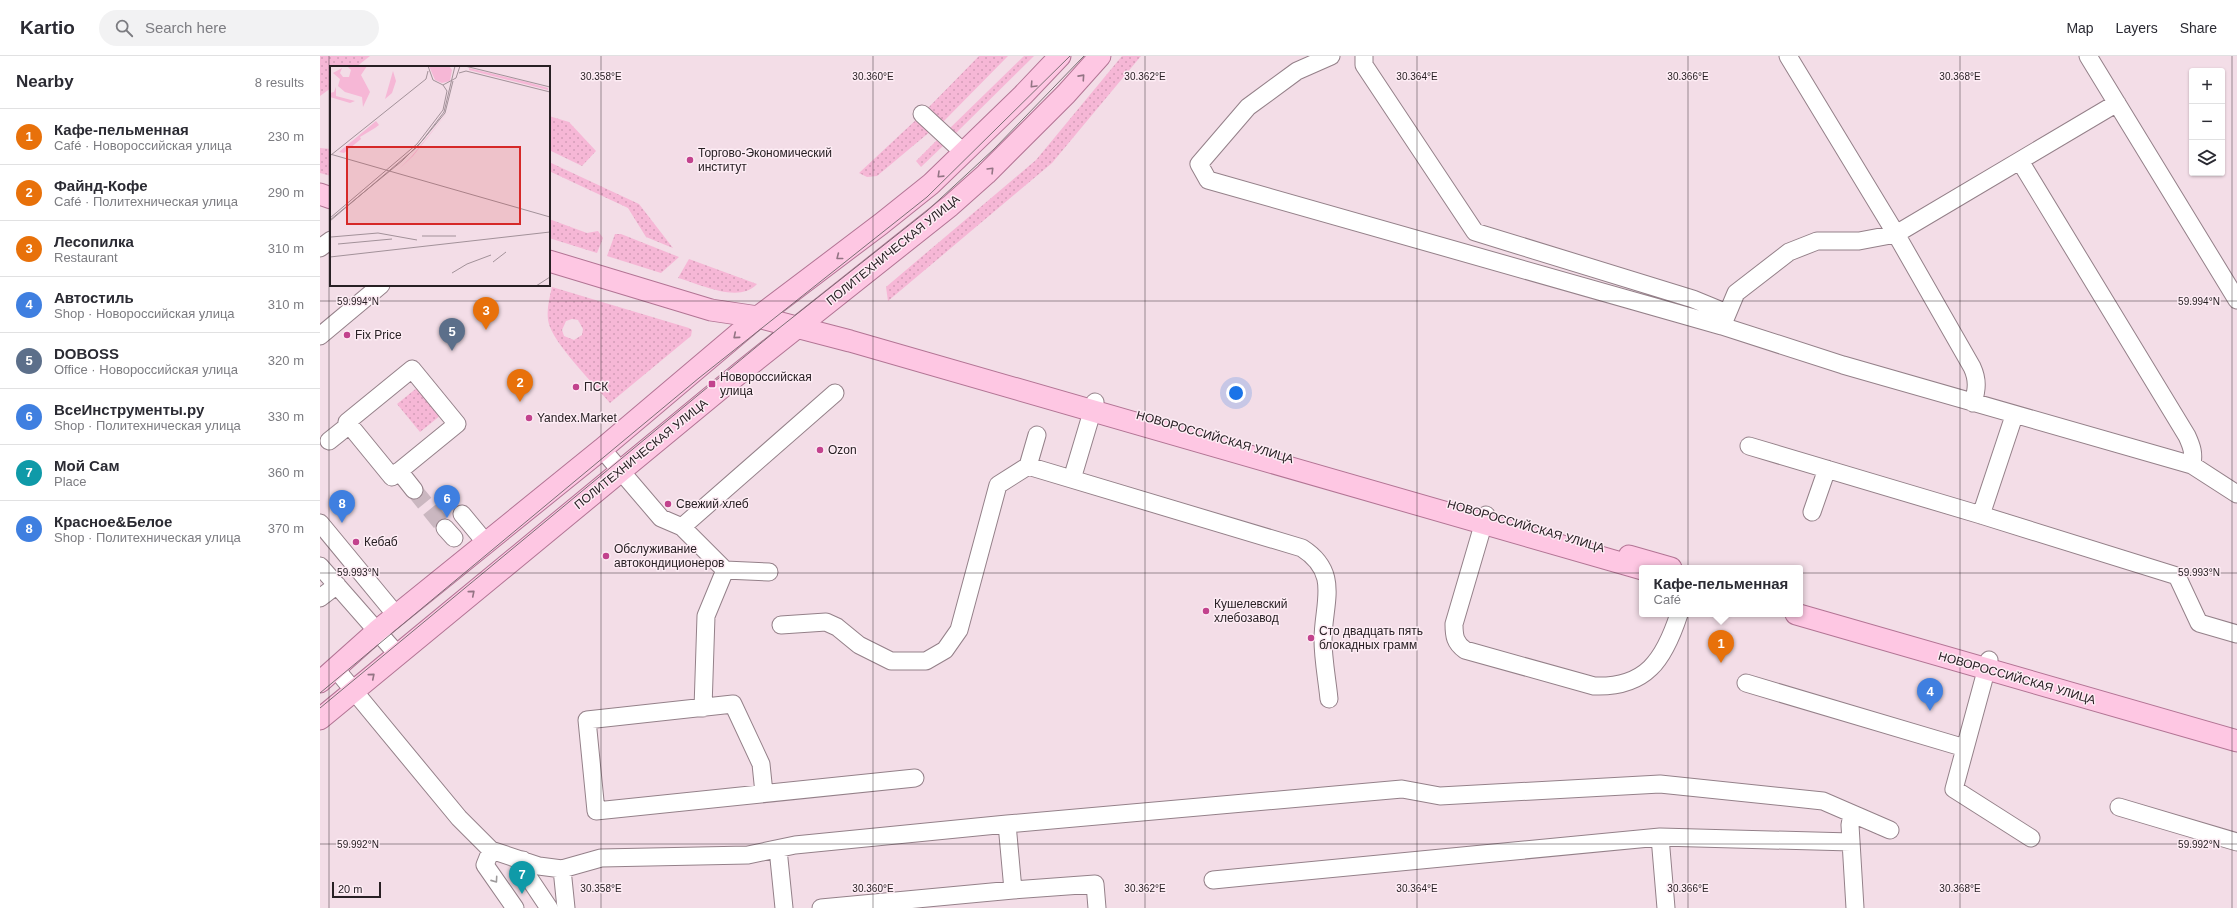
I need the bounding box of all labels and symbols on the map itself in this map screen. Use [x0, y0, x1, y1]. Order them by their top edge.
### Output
inset map [330, 66, 550, 286]
text: 30.358°E [580, 71, 622, 82]
text: 30.360°E [852, 71, 894, 82]
text: 30.362°E [1124, 71, 1166, 82]
text: 30.364°E [1396, 71, 1438, 82]
text: 30.366°E [1667, 71, 1709, 82]
text: 30.368°E [1939, 71, 1981, 82]
one-way arrow [1077, 74, 1085, 82]
one-way arrow [1031, 80, 1038, 87]
place label: Торгово-Экономический институт [698, 146, 832, 174]
marker: Торгово-Экономический институт [685, 155, 695, 165]
one-way arrow [986, 167, 994, 174]
one-way arrow [937, 170, 945, 178]
street label: ПОЛИТЕХНИЧЕСКАЯ УЛИЦА [824, 192, 962, 308]
one-way arrow [836, 252, 843, 259]
text: 59.994°N [337, 296, 379, 307]
text: 59.994°N [2178, 296, 2220, 307]
pin: 3 [473, 297, 499, 330]
pin: 5 [439, 318, 465, 351]
place label: Fix Price [355, 328, 402, 342]
marker: Fix Price [342, 330, 352, 340]
one-way arrow [733, 331, 740, 338]
pin: 2 [507, 369, 533, 402]
place label: Новороссийская улица [720, 370, 812, 398]
marker: Новороссийская улица [707, 379, 717, 389]
place label: ПСК [584, 380, 608, 394]
marker: ПСК [571, 382, 581, 392]
your location [1226, 383, 1246, 403]
street label: ПОЛИТЕХНИЧЕСКАЯ УЛИЦА [572, 396, 710, 512]
street label: НОВОРОССИЙСКАЯ УЛИЦА [1135, 407, 1295, 466]
place label: Yandex.Market [537, 411, 617, 425]
marker: Yandex.Market [524, 413, 534, 423]
place label: Ozon [828, 443, 857, 457]
marker: Ozon [815, 445, 825, 455]
pin: 6 [434, 485, 460, 518]
pin: 8 [329, 490, 355, 523]
street label: НОВОРОССИЙСКАЯ УЛИЦА [1446, 496, 1606, 555]
place label: Свежий хлеб [676, 497, 749, 511]
marker: Свежий хлеб [663, 499, 673, 509]
place label: Кебаб [364, 535, 398, 549]
marker: Кебаб [351, 537, 361, 547]
place label: Обслуживание автокондиционеров [614, 542, 724, 570]
marker: Обслуживание автокондиционеров [601, 551, 611, 561]
text: 59.993°N [337, 567, 379, 578]
text: 59.993°N [2178, 567, 2220, 578]
one-way arrow [467, 591, 474, 598]
place label: Кушелевский хлебозавод [1214, 597, 1287, 625]
marker: Кушелевский хлебозавод [1201, 606, 1211, 616]
place label: Сто двадцать пять блокадных грамм [1319, 624, 1423, 652]
pin: 1 [1708, 630, 1734, 663]
marker: Сто двадцать пять блокадных грамм [1306, 633, 1316, 643]
street label: НОВОРОССИЙСКАЯ УЛИЦА [1937, 648, 2097, 707]
one-way arrow [367, 674, 374, 681]
pin: 4 [1917, 678, 1943, 711]
text: 59.992°N [337, 839, 379, 850]
text: 59.992°N [2178, 839, 2220, 850]
pin: 7 [509, 861, 535, 894]
one-way arrow [490, 876, 498, 883]
scale bar [332, 880, 381, 899]
text: 30.358°E [580, 883, 622, 894]
text: 30.360°E [852, 883, 894, 894]
text: 30.362°E [1124, 883, 1166, 894]
text: 30.364°E [1396, 883, 1438, 894]
text: 30.366°E [1667, 883, 1709, 894]
text: 30.368°E [1939, 883, 1981, 894]

